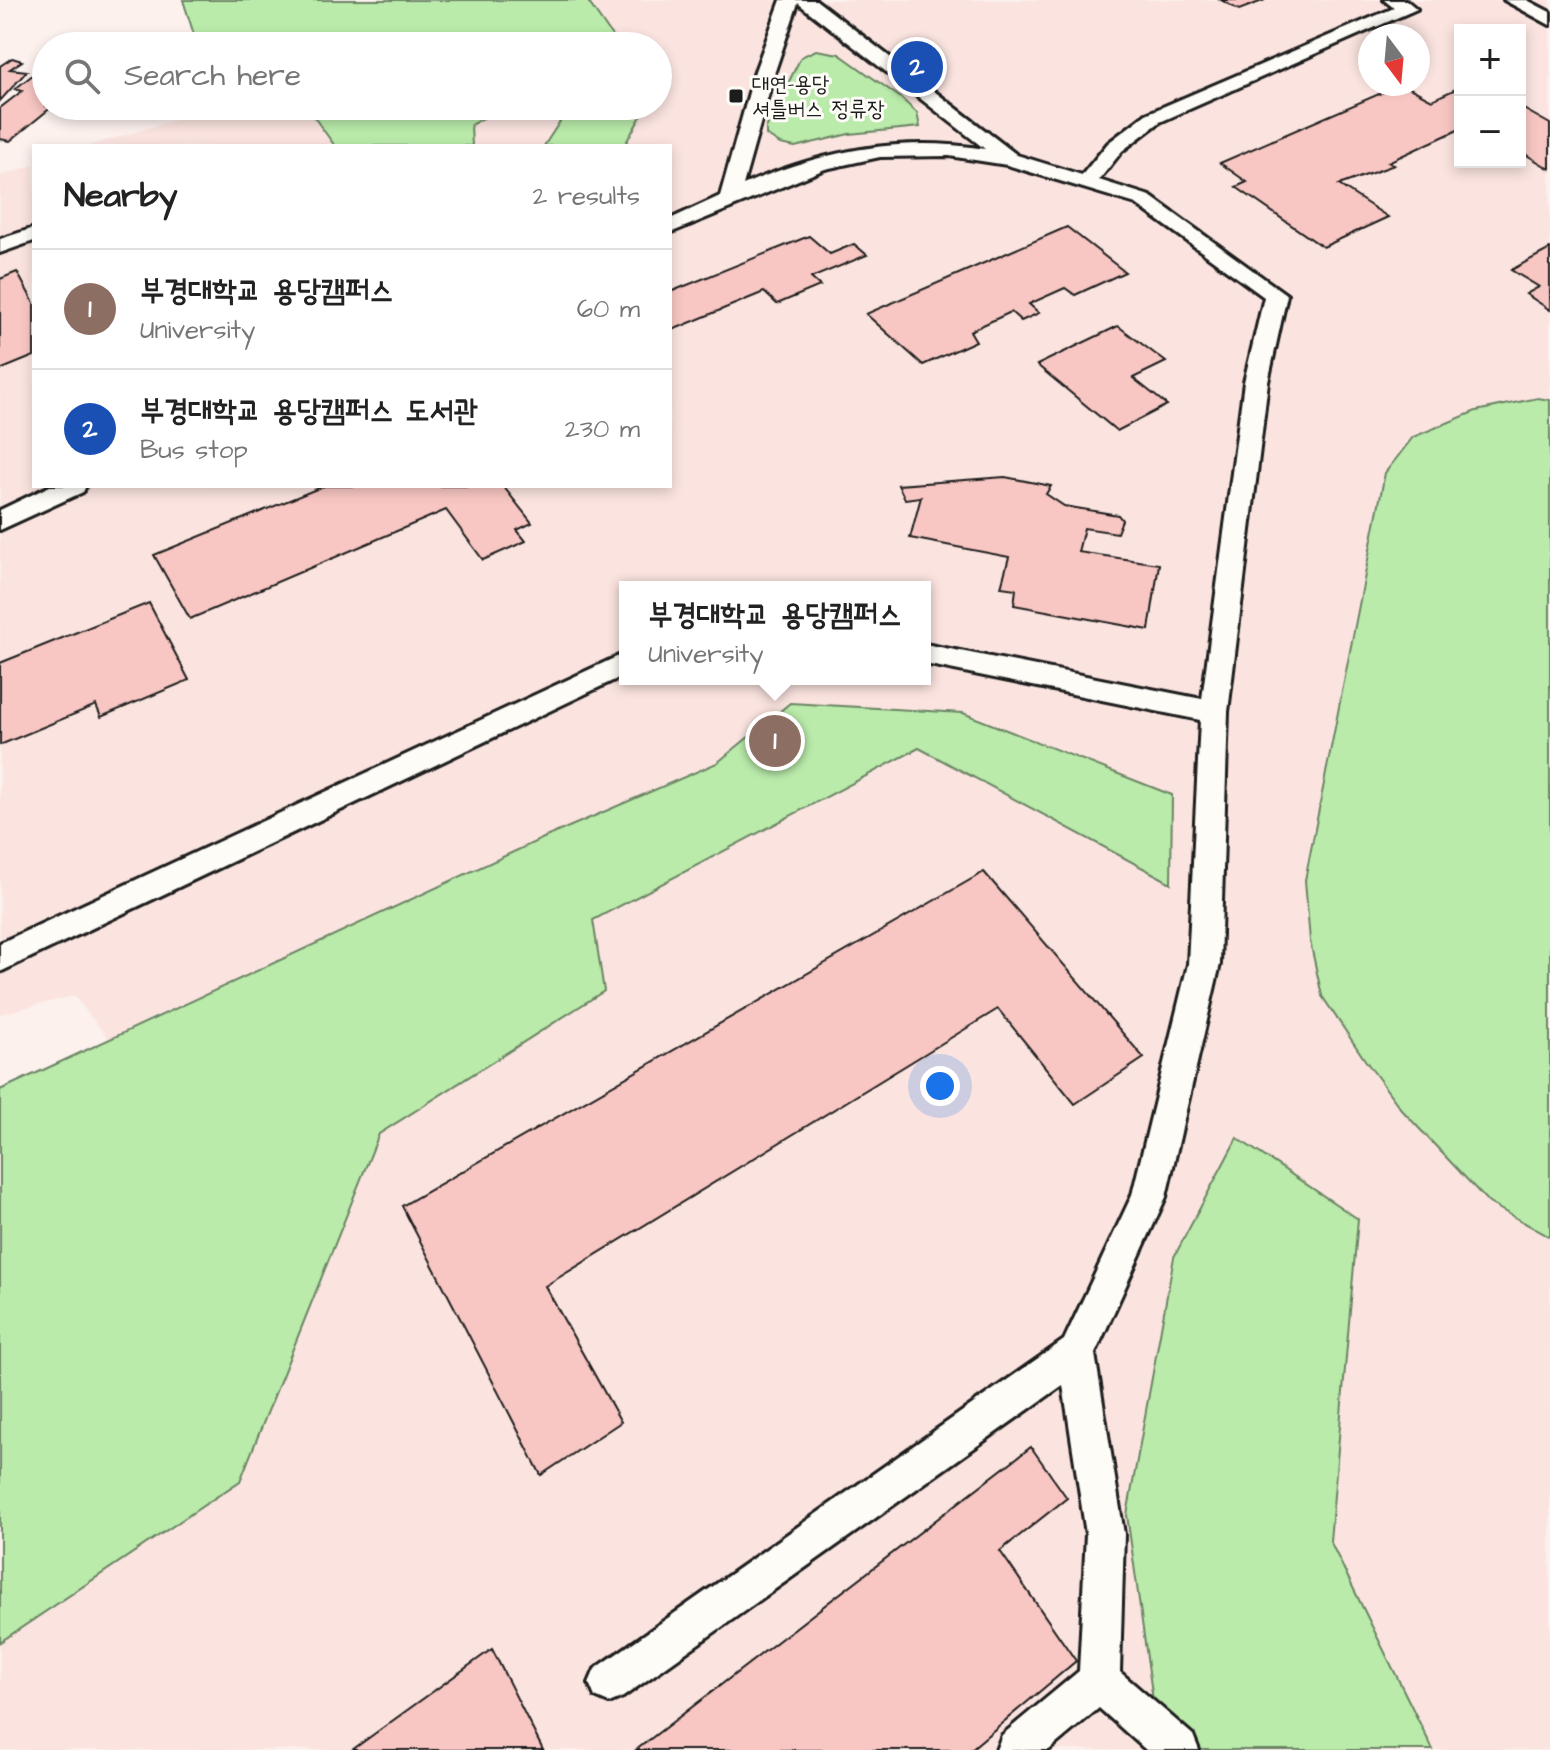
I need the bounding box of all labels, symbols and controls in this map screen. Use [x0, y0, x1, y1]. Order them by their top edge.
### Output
north arrow [1358, 24, 1430, 96]
map controls [1454, 24, 1526, 168]
button: + [1454, 24, 1526, 96]
search box [32, 32, 672, 120]
pin: 2 [891, 37, 943, 97]
icon: search [60, 54, 104, 98]
text: Search here [124, 55, 301, 97]
place label: 대연-용당 셔틀버스 정류장 [752, 69, 885, 125]
marker: 대연-용당 셔틀버스 정류장 [727, 87, 745, 105]
button: − [1454, 96, 1526, 168]
text: Nearby [64, 172, 178, 220]
text: 2 results [532, 178, 640, 214]
text: 부경대학교 용당캠퍼스 [140, 270, 393, 312]
text: 1 [88, 291, 92, 327]
text: 60 m [577, 291, 640, 327]
text: University [140, 312, 255, 348]
text: 부경대학교 용당캠퍼스 도서관 [140, 390, 478, 432]
text: 2 [83, 411, 97, 447]
text: 230 m [565, 411, 640, 447]
text: Bus stop [140, 432, 248, 468]
popup [619, 581, 931, 685]
text: 부경대학교 용당캠퍼스 [648, 594, 902, 636]
text: University [648, 636, 763, 672]
pin: 1 [749, 711, 801, 771]
your location [920, 1066, 960, 1106]

